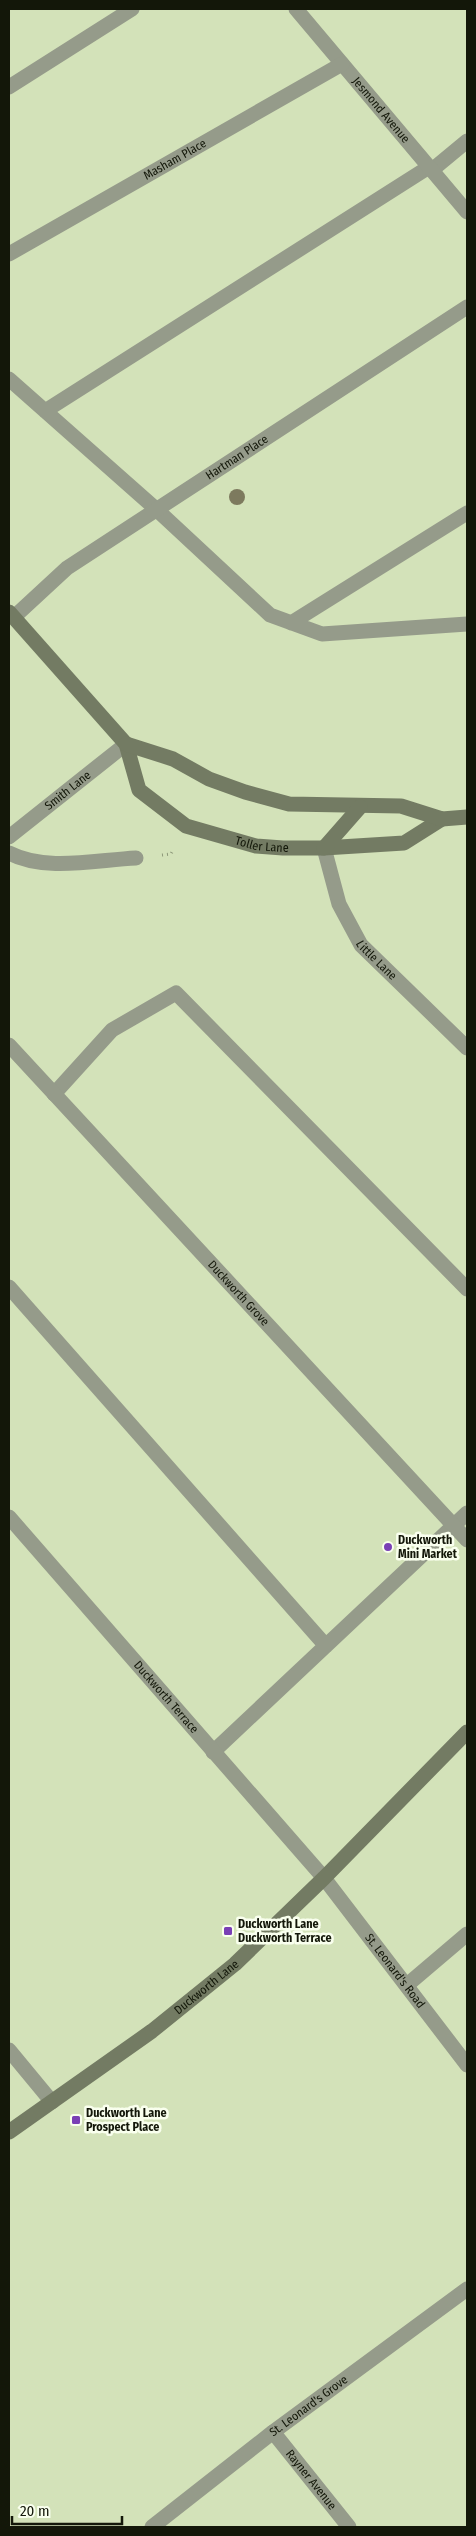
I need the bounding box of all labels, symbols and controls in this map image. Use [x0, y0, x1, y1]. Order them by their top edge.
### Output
street label: Jesmond Avenue [349, 74, 413, 146]
street label: Masham Place [141, 136, 209, 183]
street label: Hartman Place [203, 432, 271, 483]
street label: Smith Lane [42, 768, 94, 813]
street label: Toller Lane [234, 833, 289, 855]
street label: Little Lane [353, 938, 400, 983]
street label: Duckworth Grove [205, 1258, 272, 1329]
place label: Duckworth Mini Market [398, 1533, 458, 1561]
marker: Duckworth Mini Market [382, 1541, 394, 1553]
street label: Duckworth Terrace [131, 1658, 201, 1736]
place label: Duckworth Lane Duckworth Terrace [238, 1917, 332, 1945]
marker: Duckworth Lane Duckworth Terrace [222, 1925, 234, 1937]
street label: St. Leonard's Road [362, 1931, 428, 2011]
street label: Duckworth Lane [171, 1957, 242, 2017]
place label: Duckworth Lane Prospect Place [86, 2106, 167, 2134]
marker: Duckworth Lane Prospect Place [70, 2114, 82, 2126]
street label: St. Leonard's Grove [267, 2372, 350, 2439]
street label: Rayner Avenue [283, 2447, 339, 2513]
scale bar [12, 2494, 122, 2526]
text: 20 m [20, 2502, 50, 2520]

